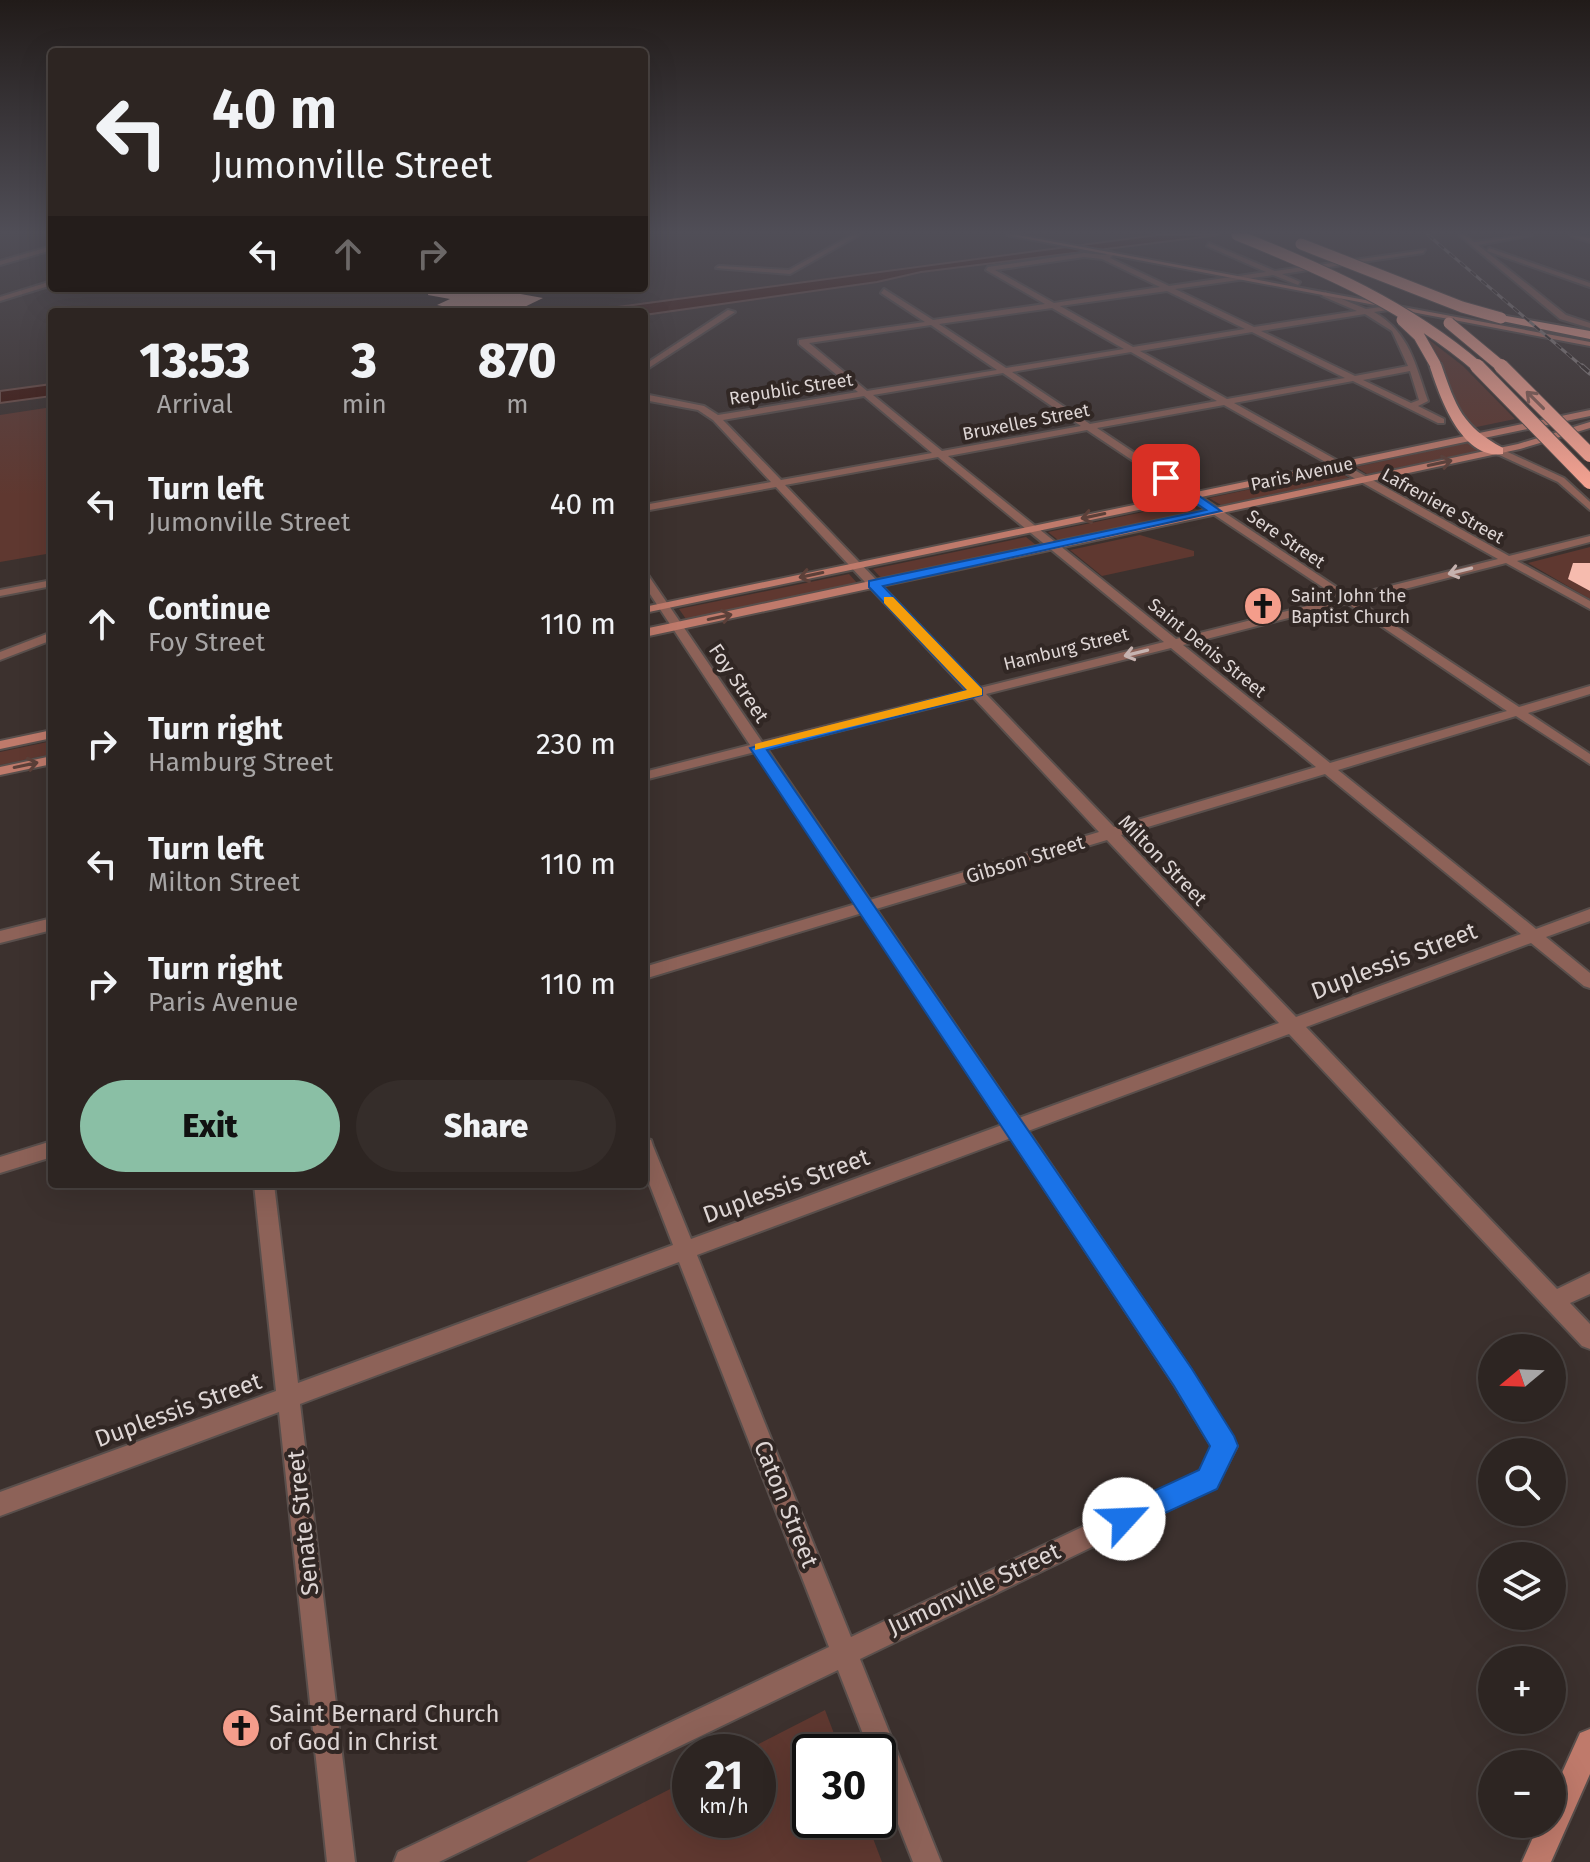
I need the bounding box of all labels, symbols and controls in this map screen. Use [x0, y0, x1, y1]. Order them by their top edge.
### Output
text: 40 m [212, 76, 337, 143]
icon: left [80, 80, 184, 184]
text: Jumonville Street [212, 144, 492, 188]
icon: left [242, 232, 286, 276]
icon: ahead [326, 232, 370, 276]
icon: right [410, 232, 454, 276]
text: 13:53 [139, 332, 250, 390]
text: 3 [352, 332, 377, 390]
text: 870 [478, 332, 557, 390]
street label: Republic Street [728, 368, 855, 410]
text: Arrival [157, 389, 233, 420]
text: min [342, 389, 387, 420]
text: m [506, 389, 528, 420]
one-way arrow [1526, 391, 1545, 410]
street label: Bruxelles Street [961, 399, 1092, 445]
pin [1132, 444, 1200, 512]
street label: Paris Avenue [1249, 452, 1355, 496]
one-way arrow [1427, 455, 1452, 470]
icon: arrive [1144, 456, 1188, 500]
street label: Lafreniere Street [1378, 463, 1508, 549]
text: Turn left [148, 471, 264, 507]
icon: left [80, 482, 124, 526]
text: 40 m [550, 486, 616, 522]
street label: Sere Street [1243, 505, 1330, 573]
text: Jumonville Street [148, 507, 350, 538]
one-way arrow [1081, 509, 1106, 524]
one-way arrow [1448, 565, 1473, 580]
one-way arrow [799, 568, 825, 583]
church icon: Saint John the Baptist Church [1242, 585, 1284, 627]
place label: Saint John the Baptist Church [1291, 585, 1410, 628]
text: Continue [148, 591, 271, 627]
street label: Saint Denis Street [1144, 594, 1271, 703]
icon: ahead [80, 602, 124, 646]
text: 110 m [540, 606, 616, 642]
one-way arrow [707, 609, 733, 624]
street label: Hamburg Street [1001, 623, 1131, 675]
text: Foy Street [148, 627, 265, 658]
street label: Foy Street [704, 639, 775, 728]
one-way arrow [1124, 646, 1150, 661]
text: Turn right [148, 711, 283, 747]
icon: right [80, 722, 124, 766]
text: 230 m [536, 726, 616, 762]
text: Hamburg Street [148, 747, 333, 778]
one-way arrow [13, 757, 38, 772]
street label: Milton Street [1114, 810, 1213, 911]
street label: Gibson Street [963, 829, 1088, 888]
text: Turn left [148, 831, 264, 867]
icon: left [80, 842, 124, 886]
text: 110 m [540, 846, 616, 882]
text: Milton Street [148, 867, 300, 898]
street label: Duplessis Street [1307, 916, 1481, 1005]
text: Turn right [148, 951, 283, 987]
icon: right [80, 962, 124, 1006]
text: 110 m [540, 966, 616, 1002]
text: Paris Avenue [148, 987, 299, 1018]
button: Exit [80, 1080, 340, 1172]
button: Share [356, 1080, 616, 1172]
street label: Duplessis Street [699, 1143, 873, 1229]
north arrow [1478, 1334, 1566, 1422]
map controls [1478, 1334, 1566, 1838]
street label: Duplessis Street [91, 1367, 265, 1453]
street label: Caton Street [748, 1437, 824, 1572]
button: search [1478, 1438, 1566, 1526]
street label: Senate Street [281, 1449, 325, 1597]
position arrow [1082, 1477, 1166, 1561]
street label: Jumonville Street [883, 1537, 1065, 1641]
button: layers [1478, 1542, 1566, 1630]
button: + [1478, 1646, 1566, 1734]
place label: Saint Bernard Church of God in Christ [269, 1700, 500, 1756]
church icon: Saint Bernard Church of God in Christ [220, 1707, 262, 1749]
speed limit sign: 30 [792, 1734, 896, 1838]
button: − [1478, 1750, 1566, 1838]
text: 21 [705, 1752, 743, 1800]
text: km/h [699, 1794, 749, 1818]

